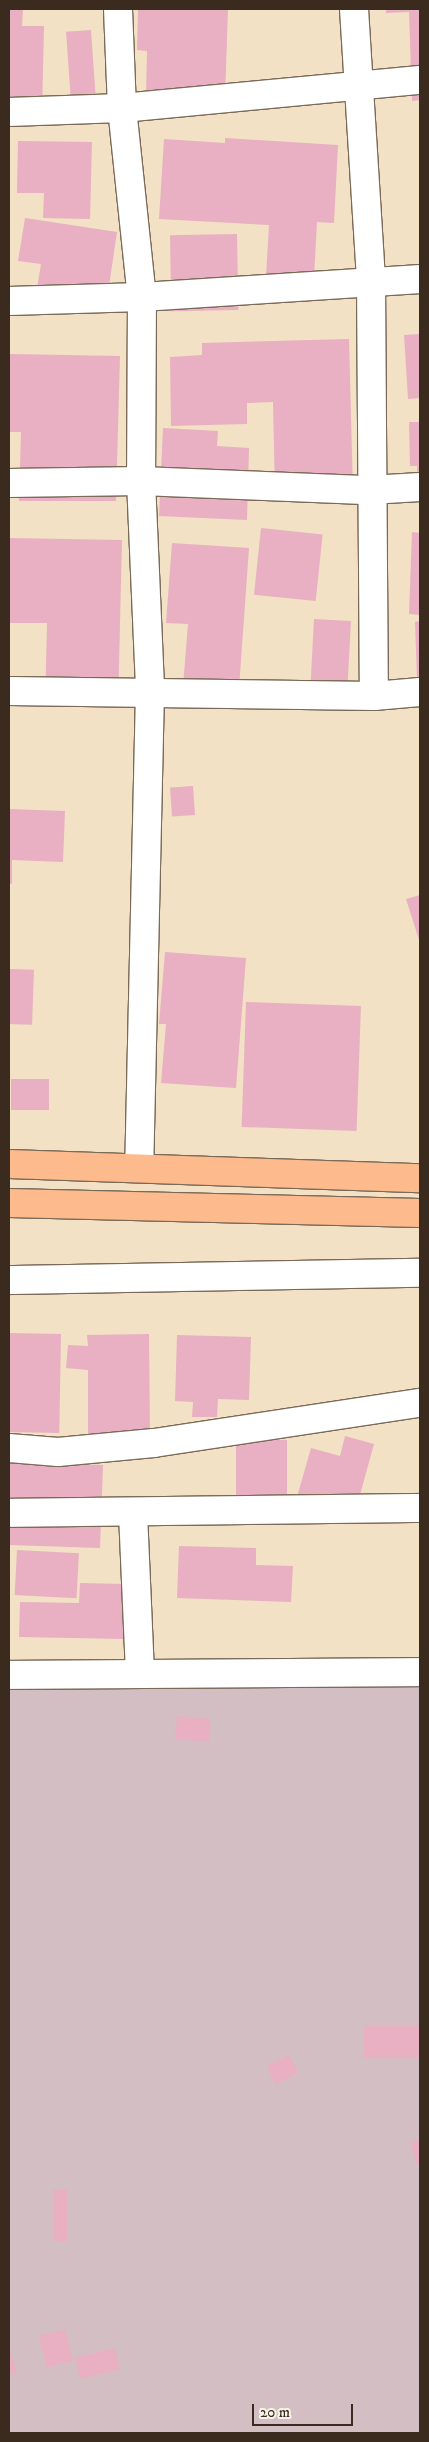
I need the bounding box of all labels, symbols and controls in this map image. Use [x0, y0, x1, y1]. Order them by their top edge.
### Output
scale bar [254, 2394, 355, 2426]
text: 20 m [260, 2403, 290, 2422]

